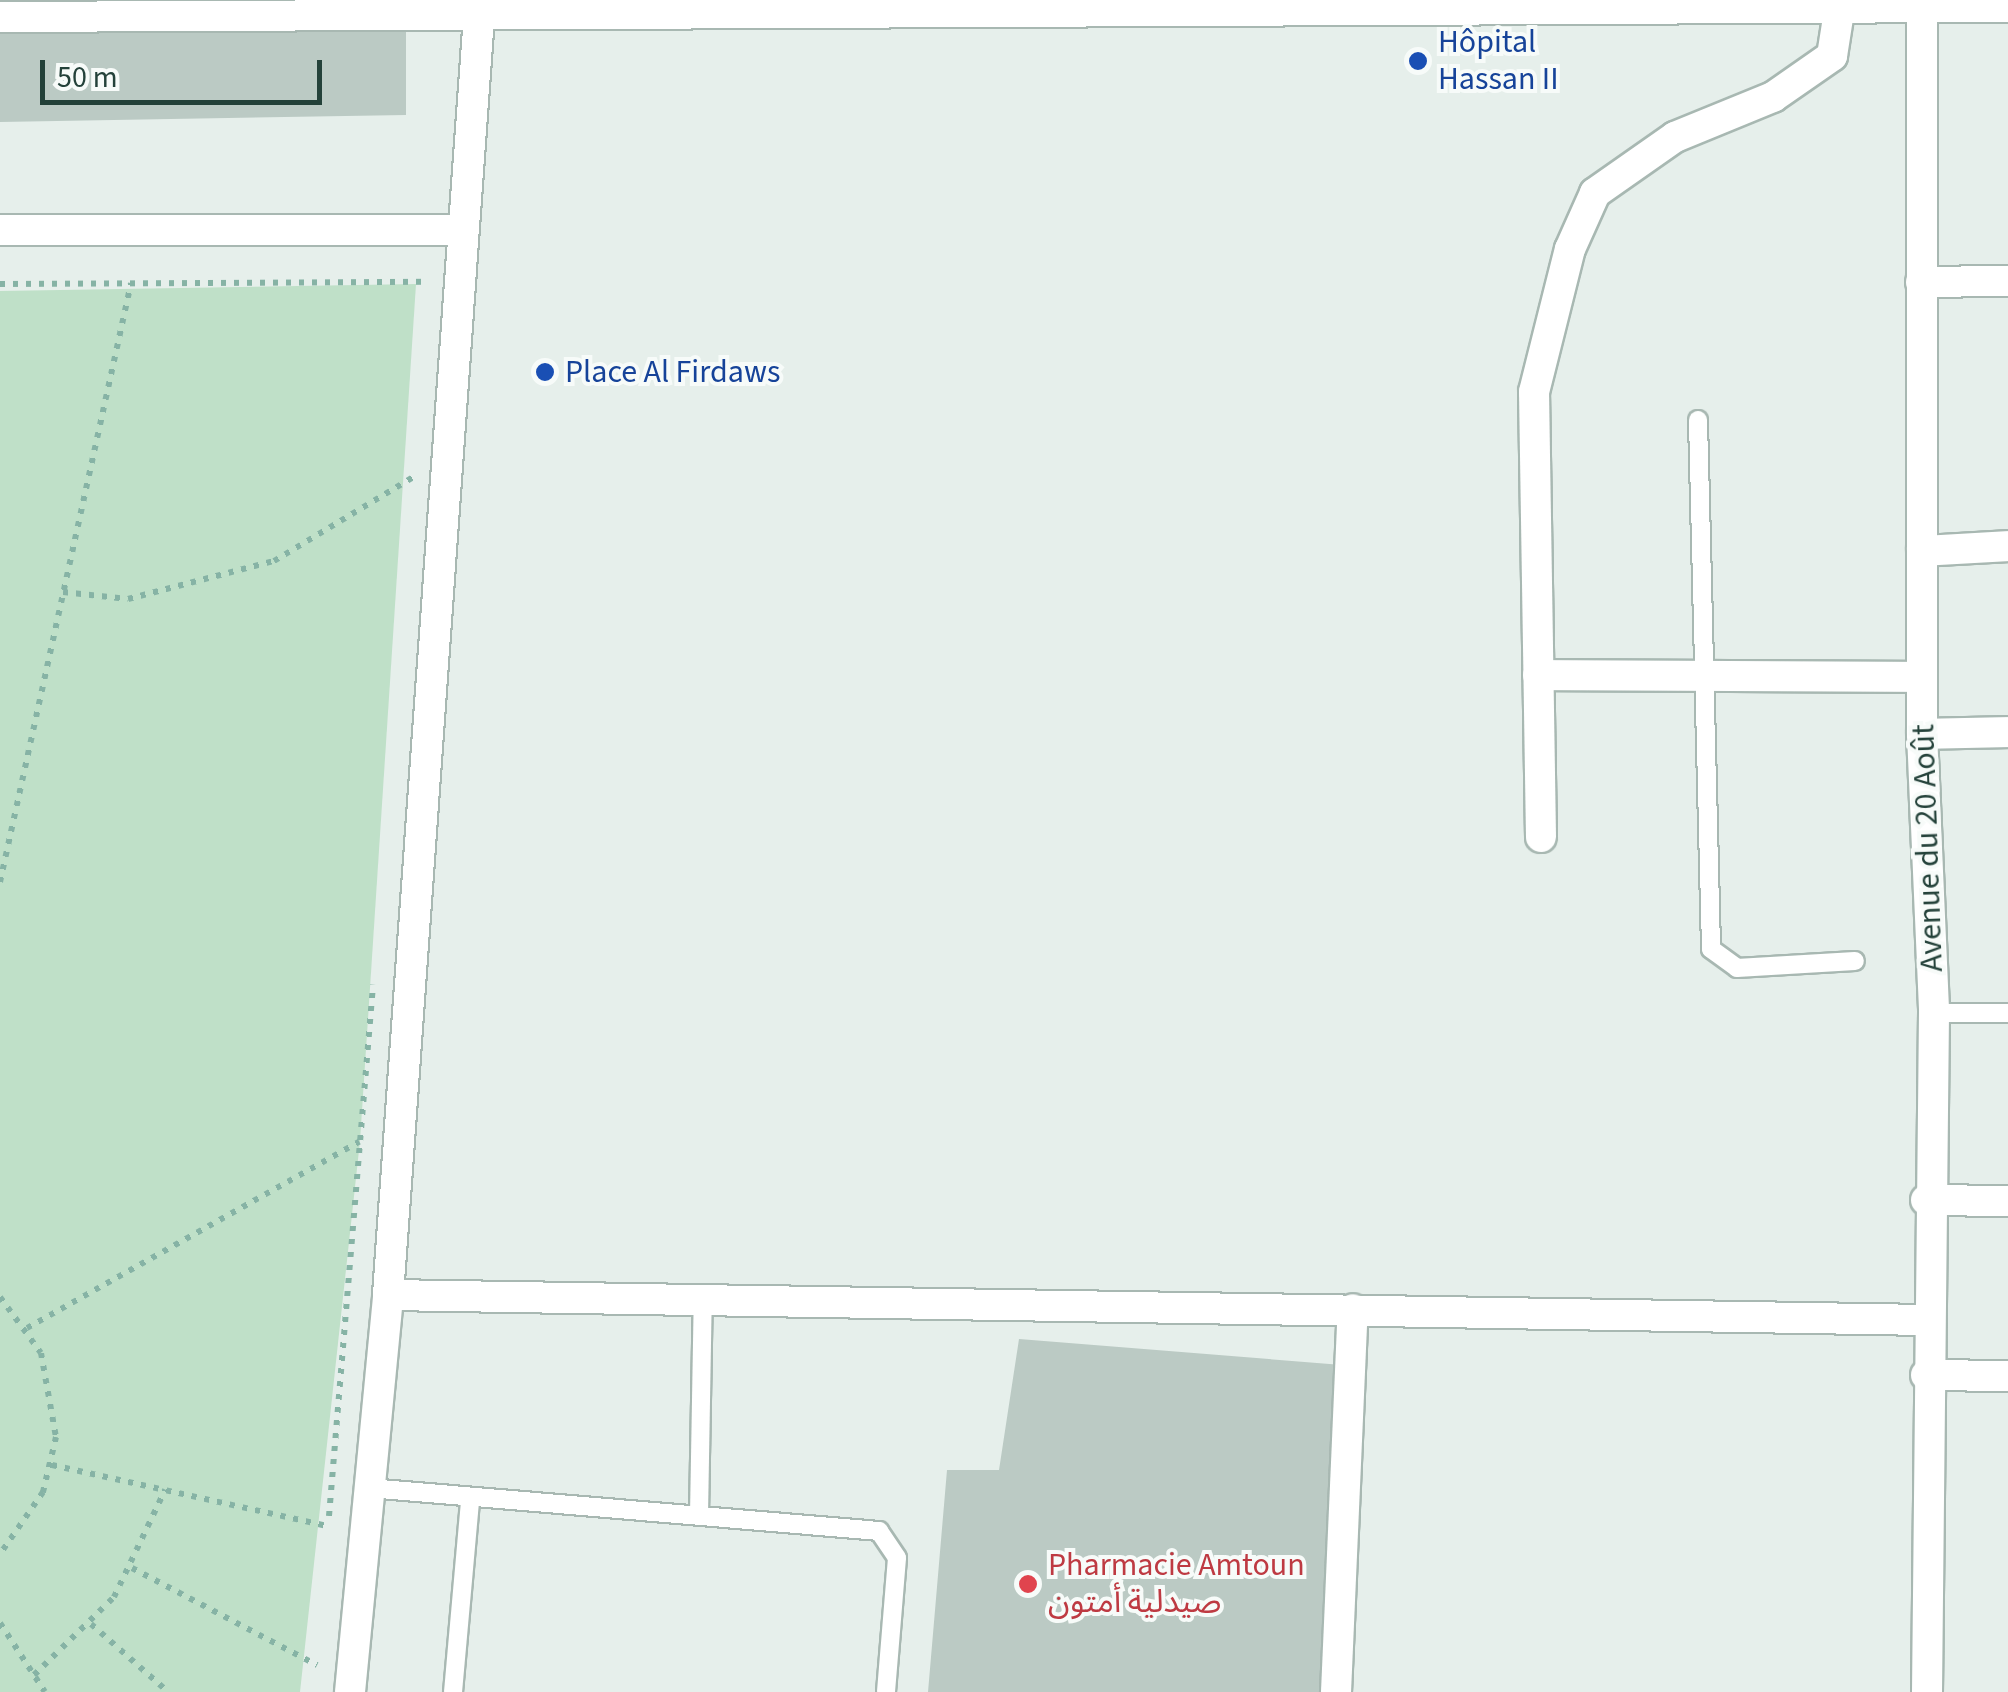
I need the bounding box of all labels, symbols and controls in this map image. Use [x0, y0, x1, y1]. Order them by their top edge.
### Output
place label: Hôpital Hassan II [1438, 24, 1559, 99]
scale bar [45, 40, 328, 102]
marker: Hôpital Hassan II [1407, 50, 1429, 72]
text: 50 m [57, 56, 118, 99]
place label: Place Al Firdaws [565, 353, 780, 391]
marker: Place Al Firdaws [534, 361, 556, 383]
street label: Avenue du 20 Août [1904, 724, 1952, 972]
place label: Pharmacie Amtoun صيدلية أمتون [1048, 1547, 1305, 1622]
marker: Pharmacie Amtoun صيدلية أمتون [1017, 1573, 1039, 1595]

